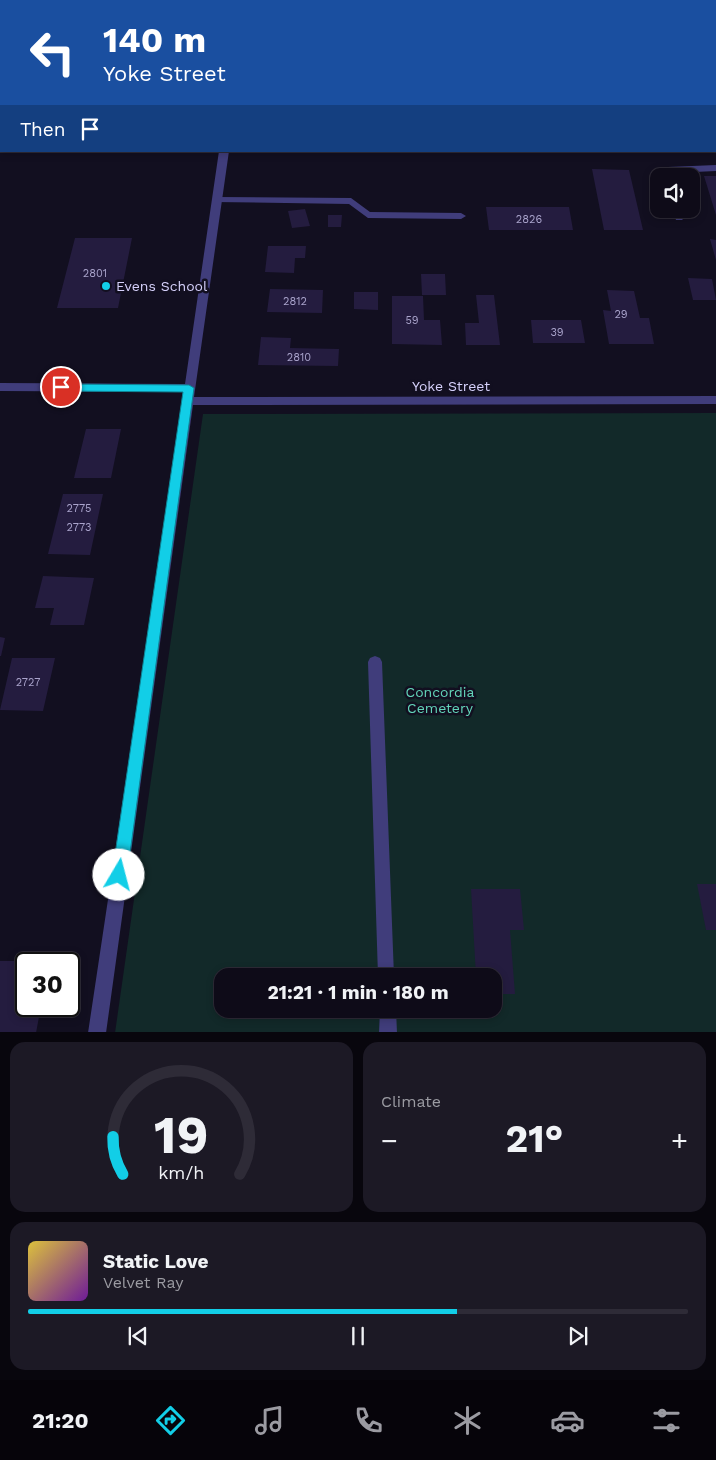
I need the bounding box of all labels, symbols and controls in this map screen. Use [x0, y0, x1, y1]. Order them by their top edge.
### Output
text: 140 m [103, 19, 206, 61]
icon: left [20, 20, 85, 85]
text: Yoke Street [103, 61, 226, 86]
icon: arrive [76, 115, 104, 143]
text: Then [20, 118, 66, 141]
map controls [650, 168, 700, 218]
button: sound [650, 168, 700, 218]
house number: 2826 [516, 213, 542, 226]
house number: 2801 [83, 267, 107, 280]
place label: Evens School [116, 278, 208, 294]
marker: Evens School [100, 280, 112, 292]
house number: 2812 [283, 295, 307, 308]
house number: 29 [614, 308, 628, 321]
house number: 59 [405, 314, 419, 327]
house number: 39 [550, 326, 564, 339]
house number: 2810 [287, 351, 311, 364]
pin [40, 366, 82, 408]
icon: arrive [47, 373, 75, 401]
street label: Yoke Street [412, 378, 490, 394]
house number: 2775 [67, 502, 91, 515]
house number: 2773 [67, 521, 91, 534]
house number: 2727 [16, 676, 40, 689]
park label: Concordia Cemetery [406, 684, 474, 716]
position arrow [92, 848, 144, 900]
speed limit sign: 30 [15, 952, 80, 1017]
text: 21:21 · 1 min · 180 m [267, 981, 449, 1004]
text: Climate [381, 1092, 441, 1111]
text: 19 [154, 1105, 209, 1166]
text: 21° [506, 1117, 563, 1161]
text: − [381, 1124, 398, 1157]
text: + [671, 1124, 688, 1157]
text: km/h [158, 1162, 205, 1183]
text: Static Love [103, 1250, 208, 1273]
text: Velvet Ray [103, 1273, 183, 1292]
icon: previous [124, 1322, 152, 1350]
icon: pause [344, 1322, 372, 1350]
icon: next [564, 1322, 592, 1350]
icon: directions [153, 1403, 188, 1438]
icon: music [252, 1403, 287, 1438]
icon: phone [351, 1403, 386, 1438]
icon: climate [450, 1403, 485, 1438]
icon: car [550, 1403, 585, 1438]
icon: filters [649, 1403, 684, 1438]
text: 21:20 [32, 1408, 89, 1433]

